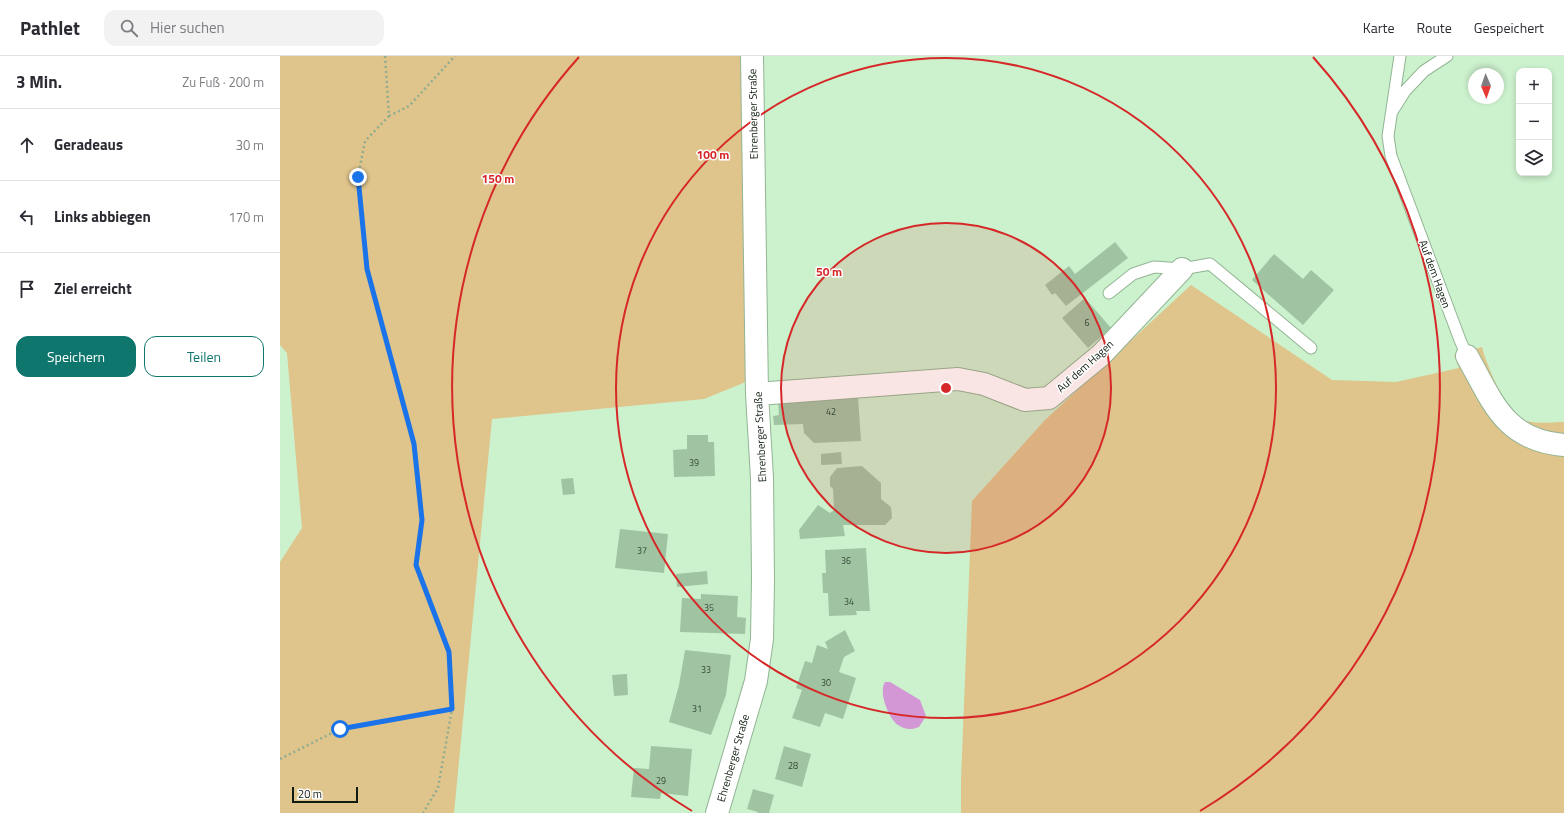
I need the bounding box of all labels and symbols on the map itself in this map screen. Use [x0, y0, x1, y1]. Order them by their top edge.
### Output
street label: Ehrenberger Straße [744, 68, 762, 159]
north arrow [1468, 68, 1504, 104]
text: 100 m [697, 145, 729, 164]
route end [349, 168, 367, 186]
text: 150 m [482, 169, 514, 188]
street label: Auf dem Hagen [1415, 238, 1455, 310]
text: 50 m [816, 262, 842, 281]
house number: 6 [1084, 316, 1090, 329]
street label: Auf dem Hagen [1053, 336, 1117, 396]
centre of rings [939, 381, 953, 395]
street label: Ehrenberger Straße [750, 391, 770, 483]
house number: 42 [826, 405, 836, 418]
house number: 39 [689, 456, 699, 469]
house number: 37 [637, 544, 647, 557]
house number: 36 [841, 554, 851, 567]
house number: 34 [844, 595, 854, 608]
house number: 35 [704, 601, 714, 614]
house number: 33 [701, 663, 711, 676]
house number: 30 [821, 676, 831, 689]
house number: 31 [692, 702, 702, 715]
street label: Ehrenberger Straße [713, 712, 753, 804]
route start [331, 720, 349, 738]
house number: 28 [788, 759, 798, 772]
house number: 29 [656, 774, 666, 787]
scale bar [292, 785, 358, 804]

